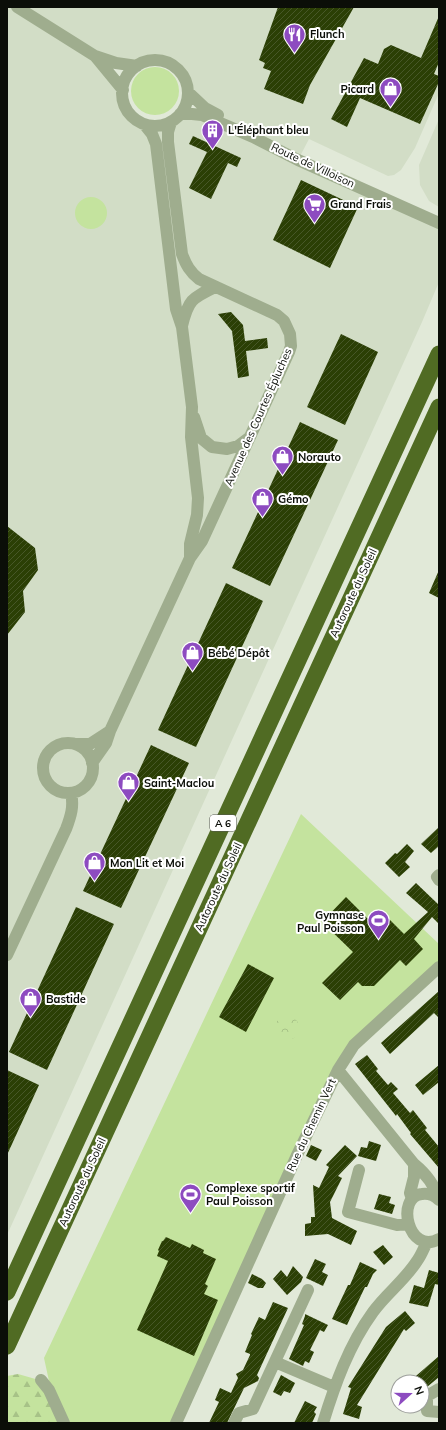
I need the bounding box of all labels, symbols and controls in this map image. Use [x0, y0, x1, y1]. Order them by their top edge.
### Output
restaurant icon: Flunch [282, 21, 308, 54]
place label: Flunch [310, 27, 345, 41]
shop icon: Picard [377, 76, 403, 109]
place label: Picard [340, 82, 374, 96]
building icon: L'Éléphant bleu [199, 117, 225, 150]
place label: L'Éléphant bleu [228, 123, 309, 137]
street label: Route de Villoison [269, 139, 357, 191]
supermarket icon: Grand Frais [302, 191, 328, 224]
place label: Grand Frais [330, 197, 392, 211]
street label: Avenue des Courtes Épluches [221, 346, 295, 488]
shop icon: Norauto [269, 444, 295, 477]
place label: Norauto [298, 450, 342, 464]
shop icon: Gémo [250, 486, 276, 519]
place label: Gémo [278, 492, 309, 506]
street label: Autoroute du Soleil [326, 546, 380, 640]
shop icon: Bébé Dépôt [179, 640, 205, 673]
place label: Bébé Dépôt [208, 646, 269, 660]
shop icon: Saint-Maclou [116, 770, 142, 803]
place label: Saint-Maclou [144, 776, 214, 790]
road number: A 6 [210, 815, 236, 831]
street label: Autoroute du Soleil [191, 840, 245, 934]
shop icon: Mon Lit et Moi [82, 850, 108, 883]
place label: Mon Lit et Moi [110, 856, 184, 870]
place label: Gymnase Paul Poisson [297, 908, 364, 935]
sports icon: Gymnase Paul Poisson [366, 908, 392, 941]
shop icon: Bastide [17, 986, 43, 1019]
place label: Bastide [46, 992, 86, 1006]
street label: Rue du Chemin Vert [283, 1076, 339, 1174]
street label: Autoroute du Soleil [55, 1135, 109, 1229]
sports icon: Complexe sportif Paul Poisson [177, 1181, 203, 1214]
place label: Complexe sportif Paul Poisson [206, 1181, 296, 1208]
north arrow [390, 1374, 430, 1414]
text: N [411, 1384, 427, 1397]

